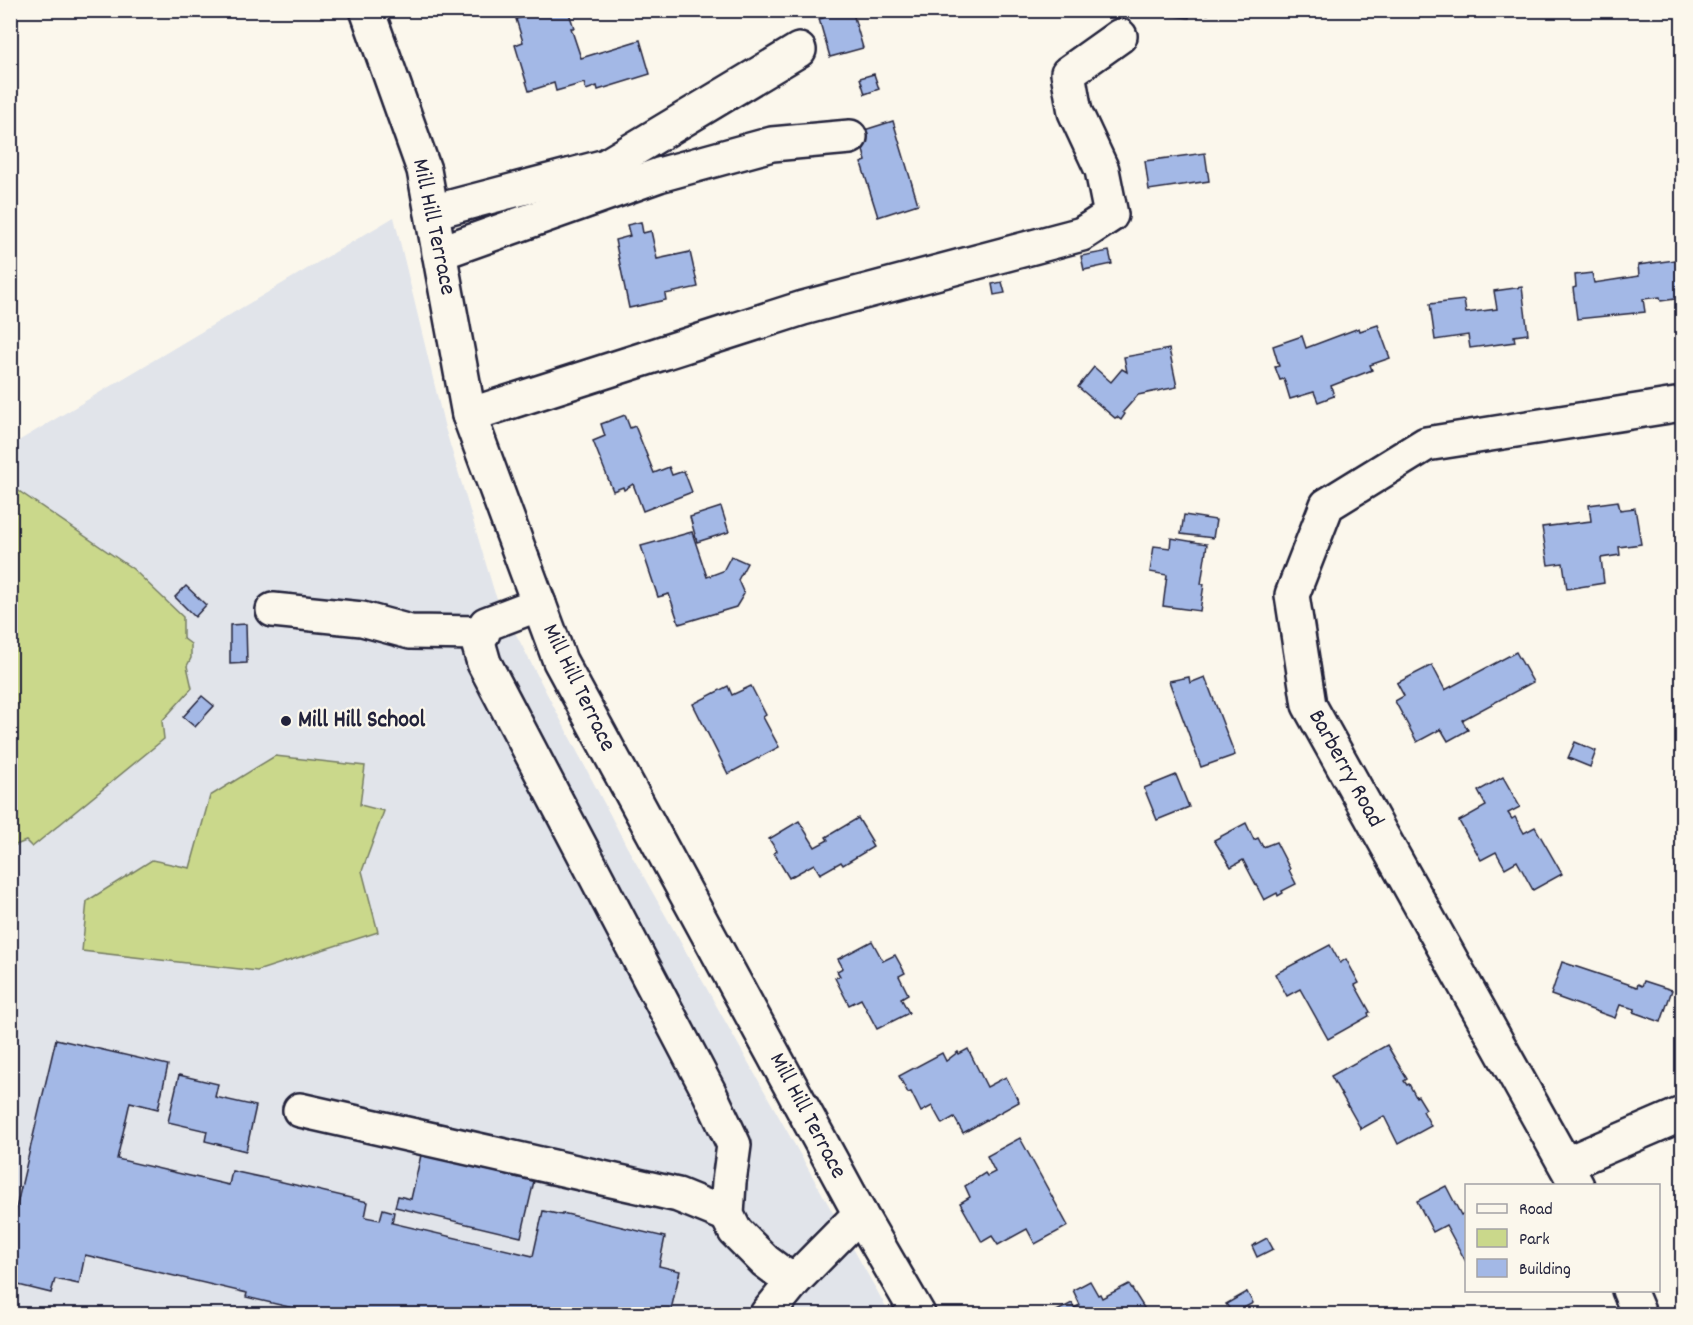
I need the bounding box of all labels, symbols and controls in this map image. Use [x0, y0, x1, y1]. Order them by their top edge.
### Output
street label: Mill Hill Terrace [402, 156, 464, 298]
street label: Mill Hill Terrace [532, 618, 624, 758]
place label: Mill Hill School [298, 704, 426, 738]
street label: Barberry Road [1299, 704, 1391, 834]
marker: Mill Hill School [279, 714, 293, 728]
street label: Mill Hill Terrace [759, 1047, 855, 1185]
legend [1465, 1184, 1660, 1292]
text: Road [1519, 1198, 1553, 1223]
text: Park [1519, 1228, 1550, 1253]
text: Building [1519, 1258, 1571, 1283]

